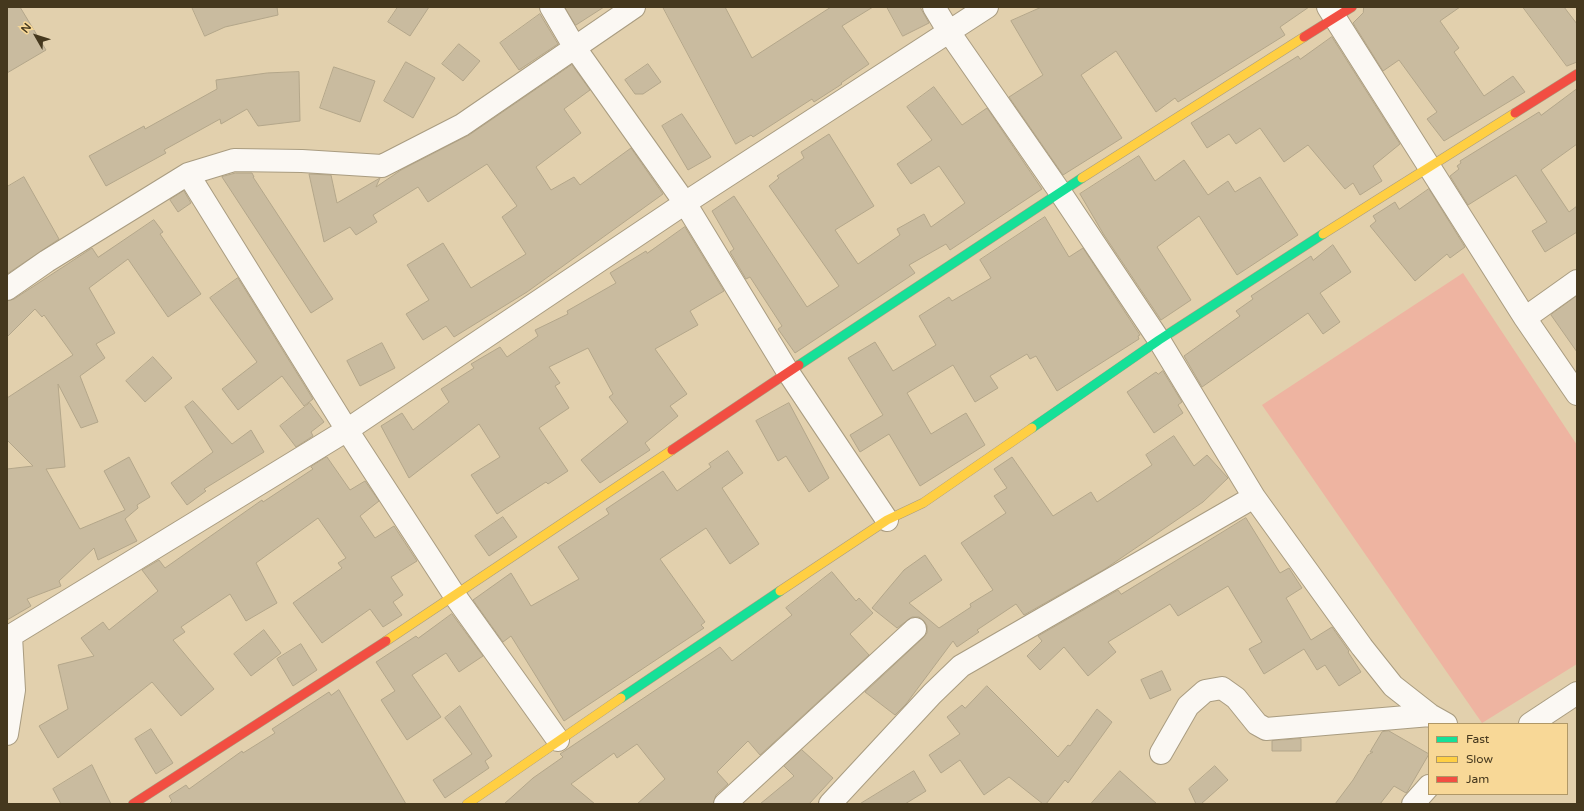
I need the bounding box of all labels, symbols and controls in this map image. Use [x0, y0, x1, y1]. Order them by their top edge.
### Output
north arrow [16, 16, 56, 56]
text: N [18, 21, 34, 36]
legend [1428, 723, 1568, 795]
text: Fast [1466, 732, 1489, 746]
text: Slow [1466, 752, 1493, 766]
text: Jam [1466, 772, 1489, 786]

